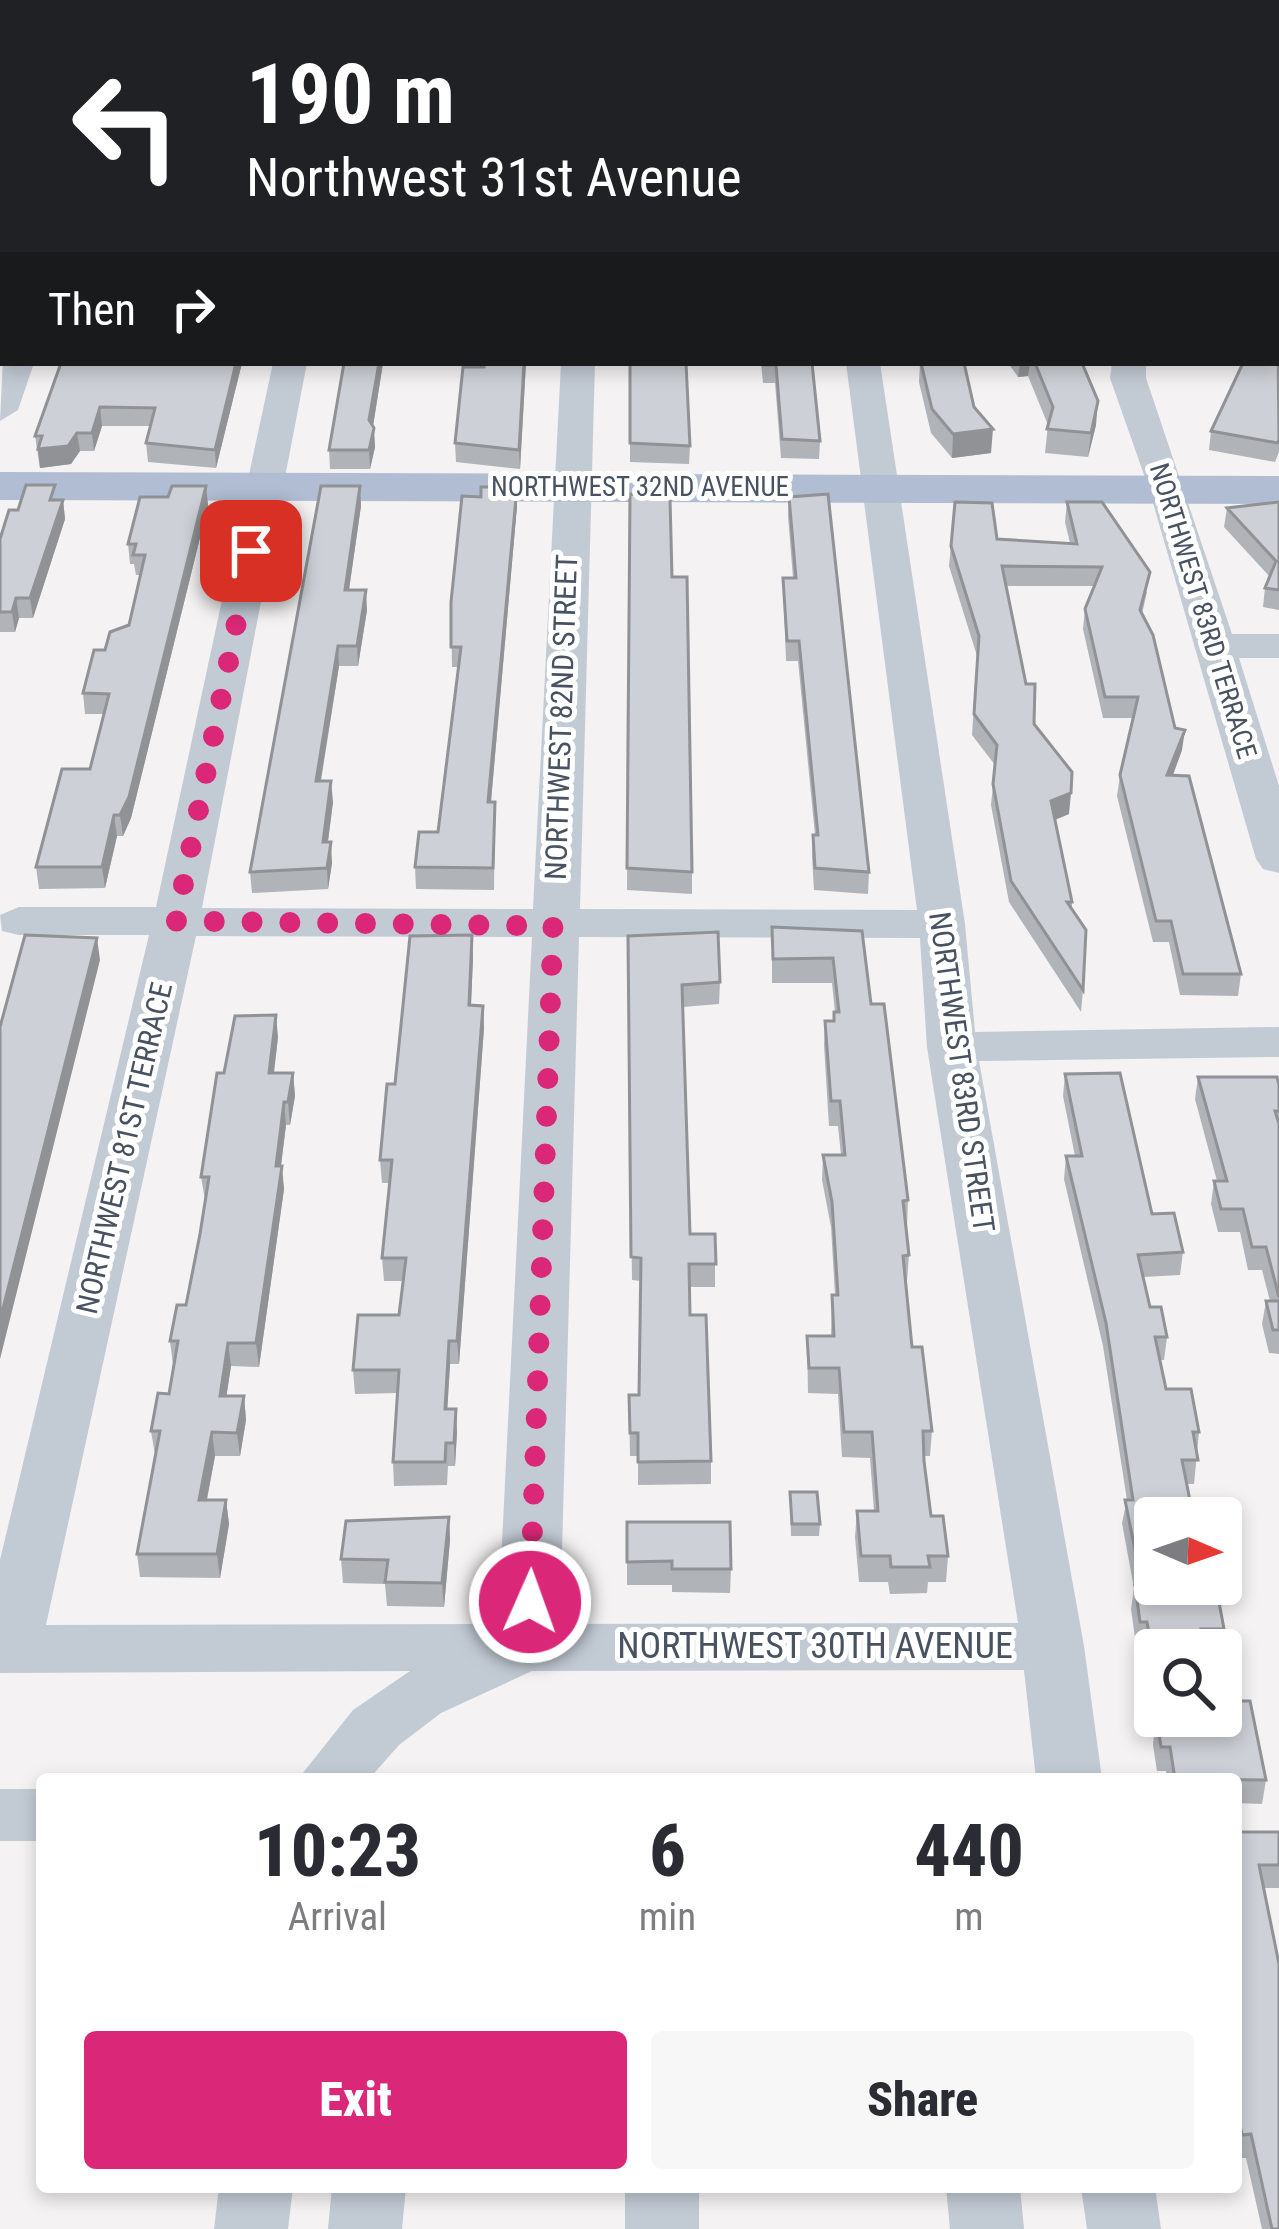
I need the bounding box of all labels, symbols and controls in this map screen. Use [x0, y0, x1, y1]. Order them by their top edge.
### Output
text: 190 m [246, 45, 455, 144]
icon: left [48, 48, 204, 204]
text: Northwest 31st Avenue [246, 146, 742, 209]
icon: right [160, 276, 226, 342]
text: Then [48, 283, 136, 336]
street label: NORTHWEST 83RD TERRACE [1143, 459, 1263, 763]
street label: NORTHWEST 32ND AVENUE [491, 471, 789, 503]
pin [200, 500, 302, 602]
icon: arrive [218, 518, 284, 584]
street label: NORTHWEST 82ND STREET [538, 554, 584, 880]
street label: NORTHWEST 83RD STREET [922, 910, 1002, 1234]
street label: NORTHWEST 81ST TERRACE [69, 979, 179, 1317]
north arrow [1134, 1497, 1242, 1605]
map controls [1134, 1497, 1242, 1737]
position arrow [467, 1539, 593, 1665]
street label: NORTHWEST 30TH AVENUE [617, 1625, 1013, 1667]
button: search [1134, 1629, 1242, 1737]
text: 10:23 [254, 1809, 421, 1894]
text: 6 [649, 1809, 686, 1894]
text: 440 [914, 1809, 1024, 1894]
text: Arrival [288, 1894, 387, 1940]
text: min [639, 1894, 696, 1940]
text: m [954, 1894, 984, 1940]
button: Exit [84, 2031, 627, 2169]
button: Share [651, 2031, 1194, 2169]

